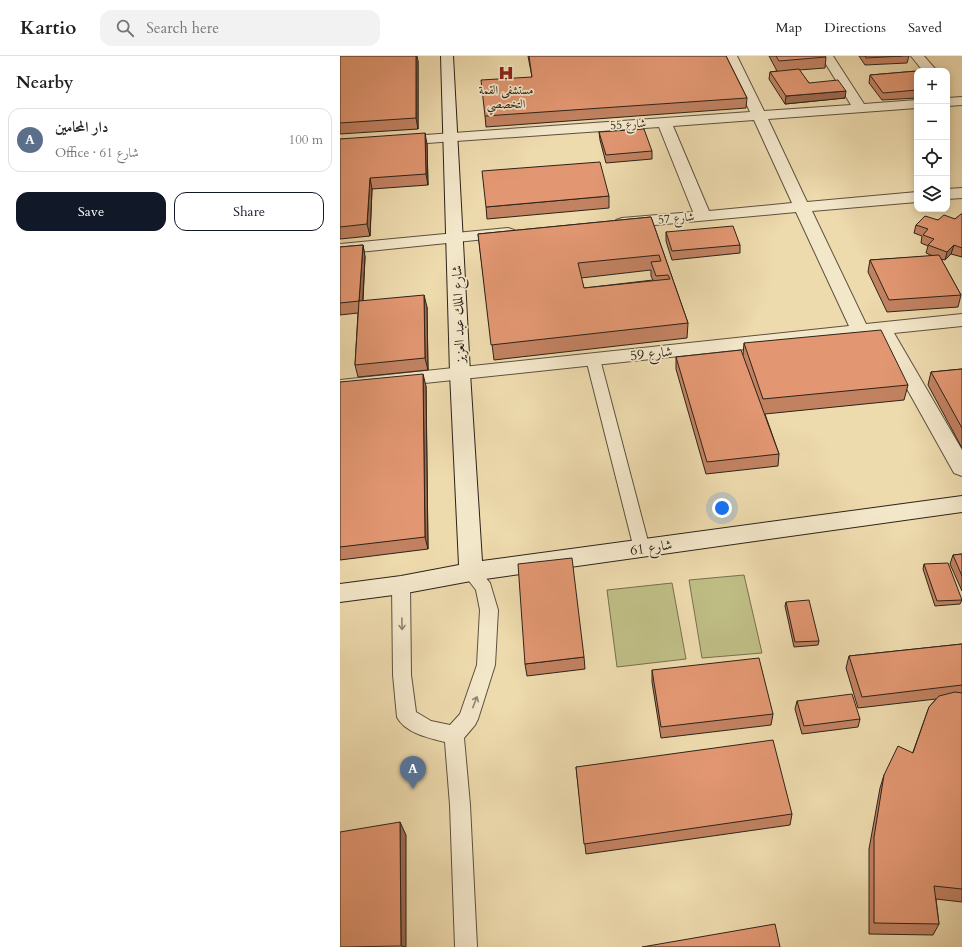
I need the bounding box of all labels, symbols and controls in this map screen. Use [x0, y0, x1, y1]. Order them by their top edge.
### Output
search box [100, 10, 380, 46]
text: Kartio [20, 15, 76, 41]
icon: search [114, 17, 136, 39]
text: Search here [146, 18, 219, 38]
text: Map [776, 18, 802, 37]
text: Directions [824, 18, 886, 37]
text: Saved [908, 18, 942, 37]
hospital icon: مستشفى القمة التخصصي [497, 64, 515, 82]
map controls [914, 68, 950, 212]
button: + [914, 68, 950, 104]
text: Nearby [16, 71, 73, 94]
place label: مستشفى القمة التخصصي [479, 82, 533, 115]
button: − [914, 104, 950, 140]
street label: شارع 55 [609, 115, 647, 136]
text: دار المحامين [55, 117, 108, 137]
text: A [25, 131, 35, 149]
text: 100 m [289, 131, 323, 149]
button: locate [914, 140, 950, 176]
text: Office · شارع 61 [55, 144, 139, 162]
button: layers [914, 176, 950, 212]
button: Save [16, 192, 166, 231]
button: Share [174, 192, 324, 231]
street label: شارع 57 [657, 208, 695, 231]
street label: شارع الملك عبد العزيز [447, 265, 472, 365]
street label: شارع 59 [629, 342, 673, 367]
your location [712, 498, 732, 518]
street label: شارع 61 [629, 535, 674, 562]
one-way arrow [398, 617, 406, 630]
one-way arrow [471, 697, 479, 709]
pin: A [400, 756, 426, 789]

